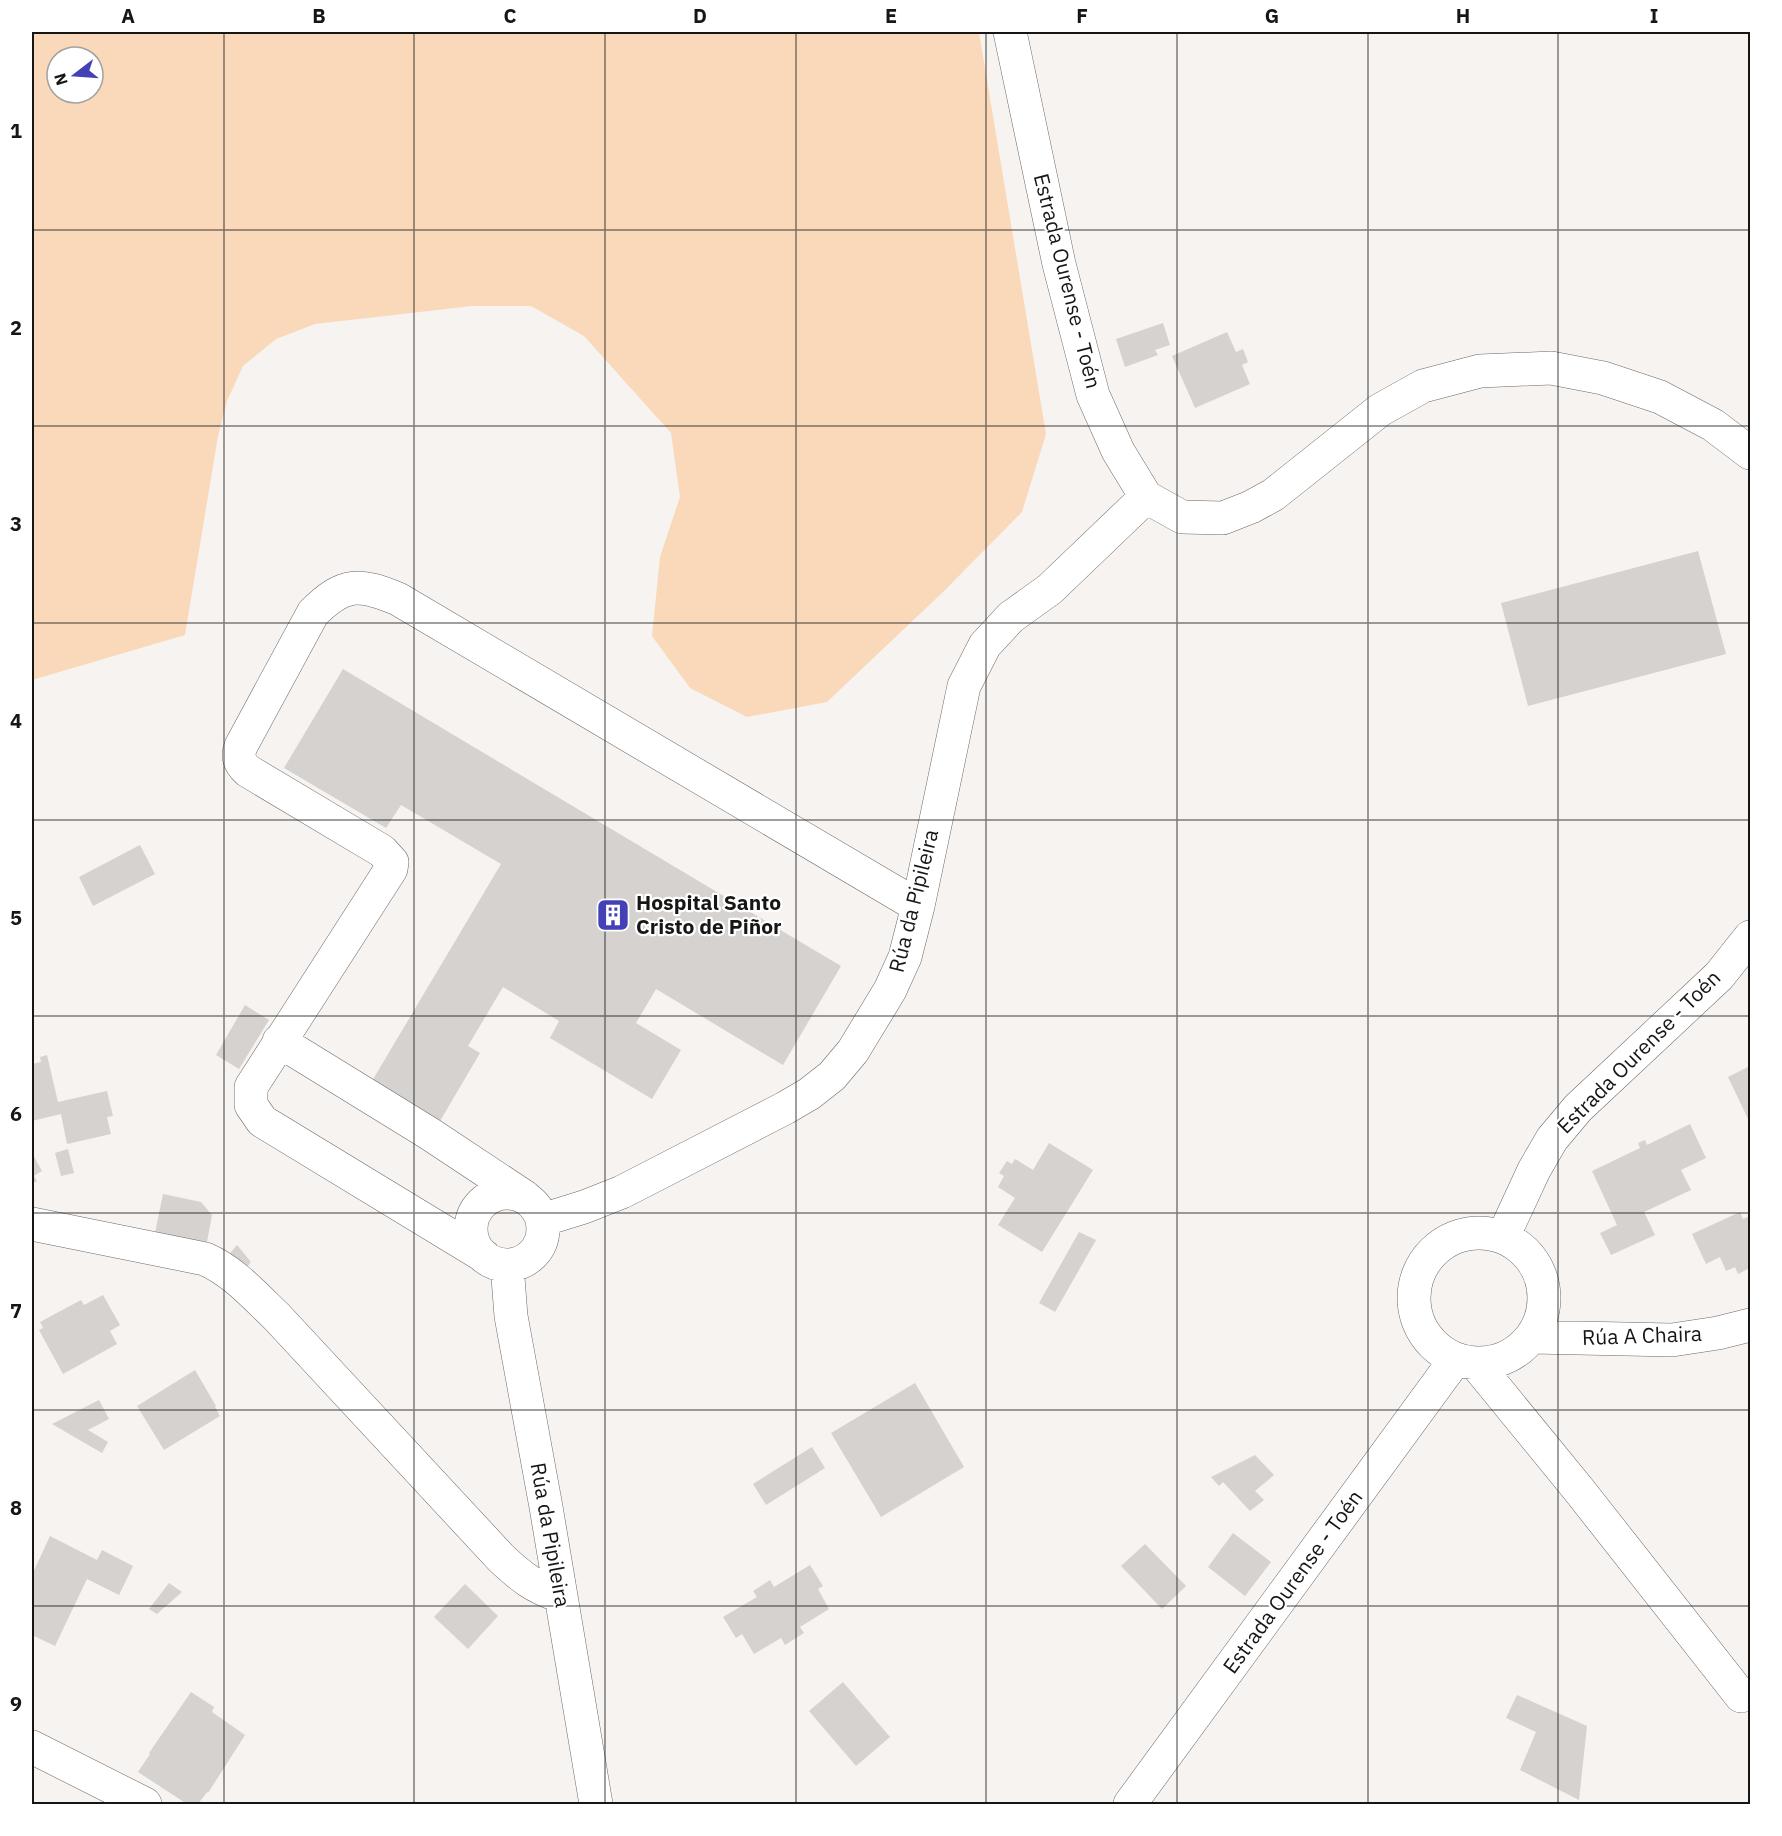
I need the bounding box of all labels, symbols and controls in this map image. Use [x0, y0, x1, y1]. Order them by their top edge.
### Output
text: A [121, 2, 135, 29]
text: B [312, 2, 326, 29]
text: C [503, 2, 517, 29]
text: D [693, 2, 707, 29]
text: E [885, 2, 897, 29]
text: F [1076, 2, 1088, 29]
text: G [1265, 2, 1279, 29]
text: H [1456, 2, 1470, 29]
text: I [1650, 2, 1658, 29]
north arrow [45, 45, 105, 105]
text: N [49, 71, 72, 88]
text: 1 [10, 117, 22, 144]
street label: Estrada Ourense - Toén [1028, 170, 1108, 391]
text: 2 [10, 314, 22, 341]
text: 3 [10, 510, 22, 537]
text: 4 [10, 707, 22, 734]
street label: Rúa da Pipileira [882, 826, 944, 975]
place label: Hospital Santo Cristo de Piñor [636, 888, 782, 940]
building icon: Hospital Santo Cristo de Piñor [595, 897, 631, 933]
text: 5 [10, 904, 22, 931]
street label: Estrada Ourense - Toén [1550, 963, 1726, 1139]
text: 6 [10, 1100, 22, 1127]
text: 7 [10, 1297, 22, 1324]
street label: Rúa A Chaira [1581, 1319, 1703, 1351]
street label: Rúa da Pipileira [524, 1460, 578, 1609]
street label: Estrada Ourense - Toén [1216, 1484, 1368, 1679]
text: 8 [10, 1494, 22, 1521]
text: 9 [10, 1690, 22, 1717]

